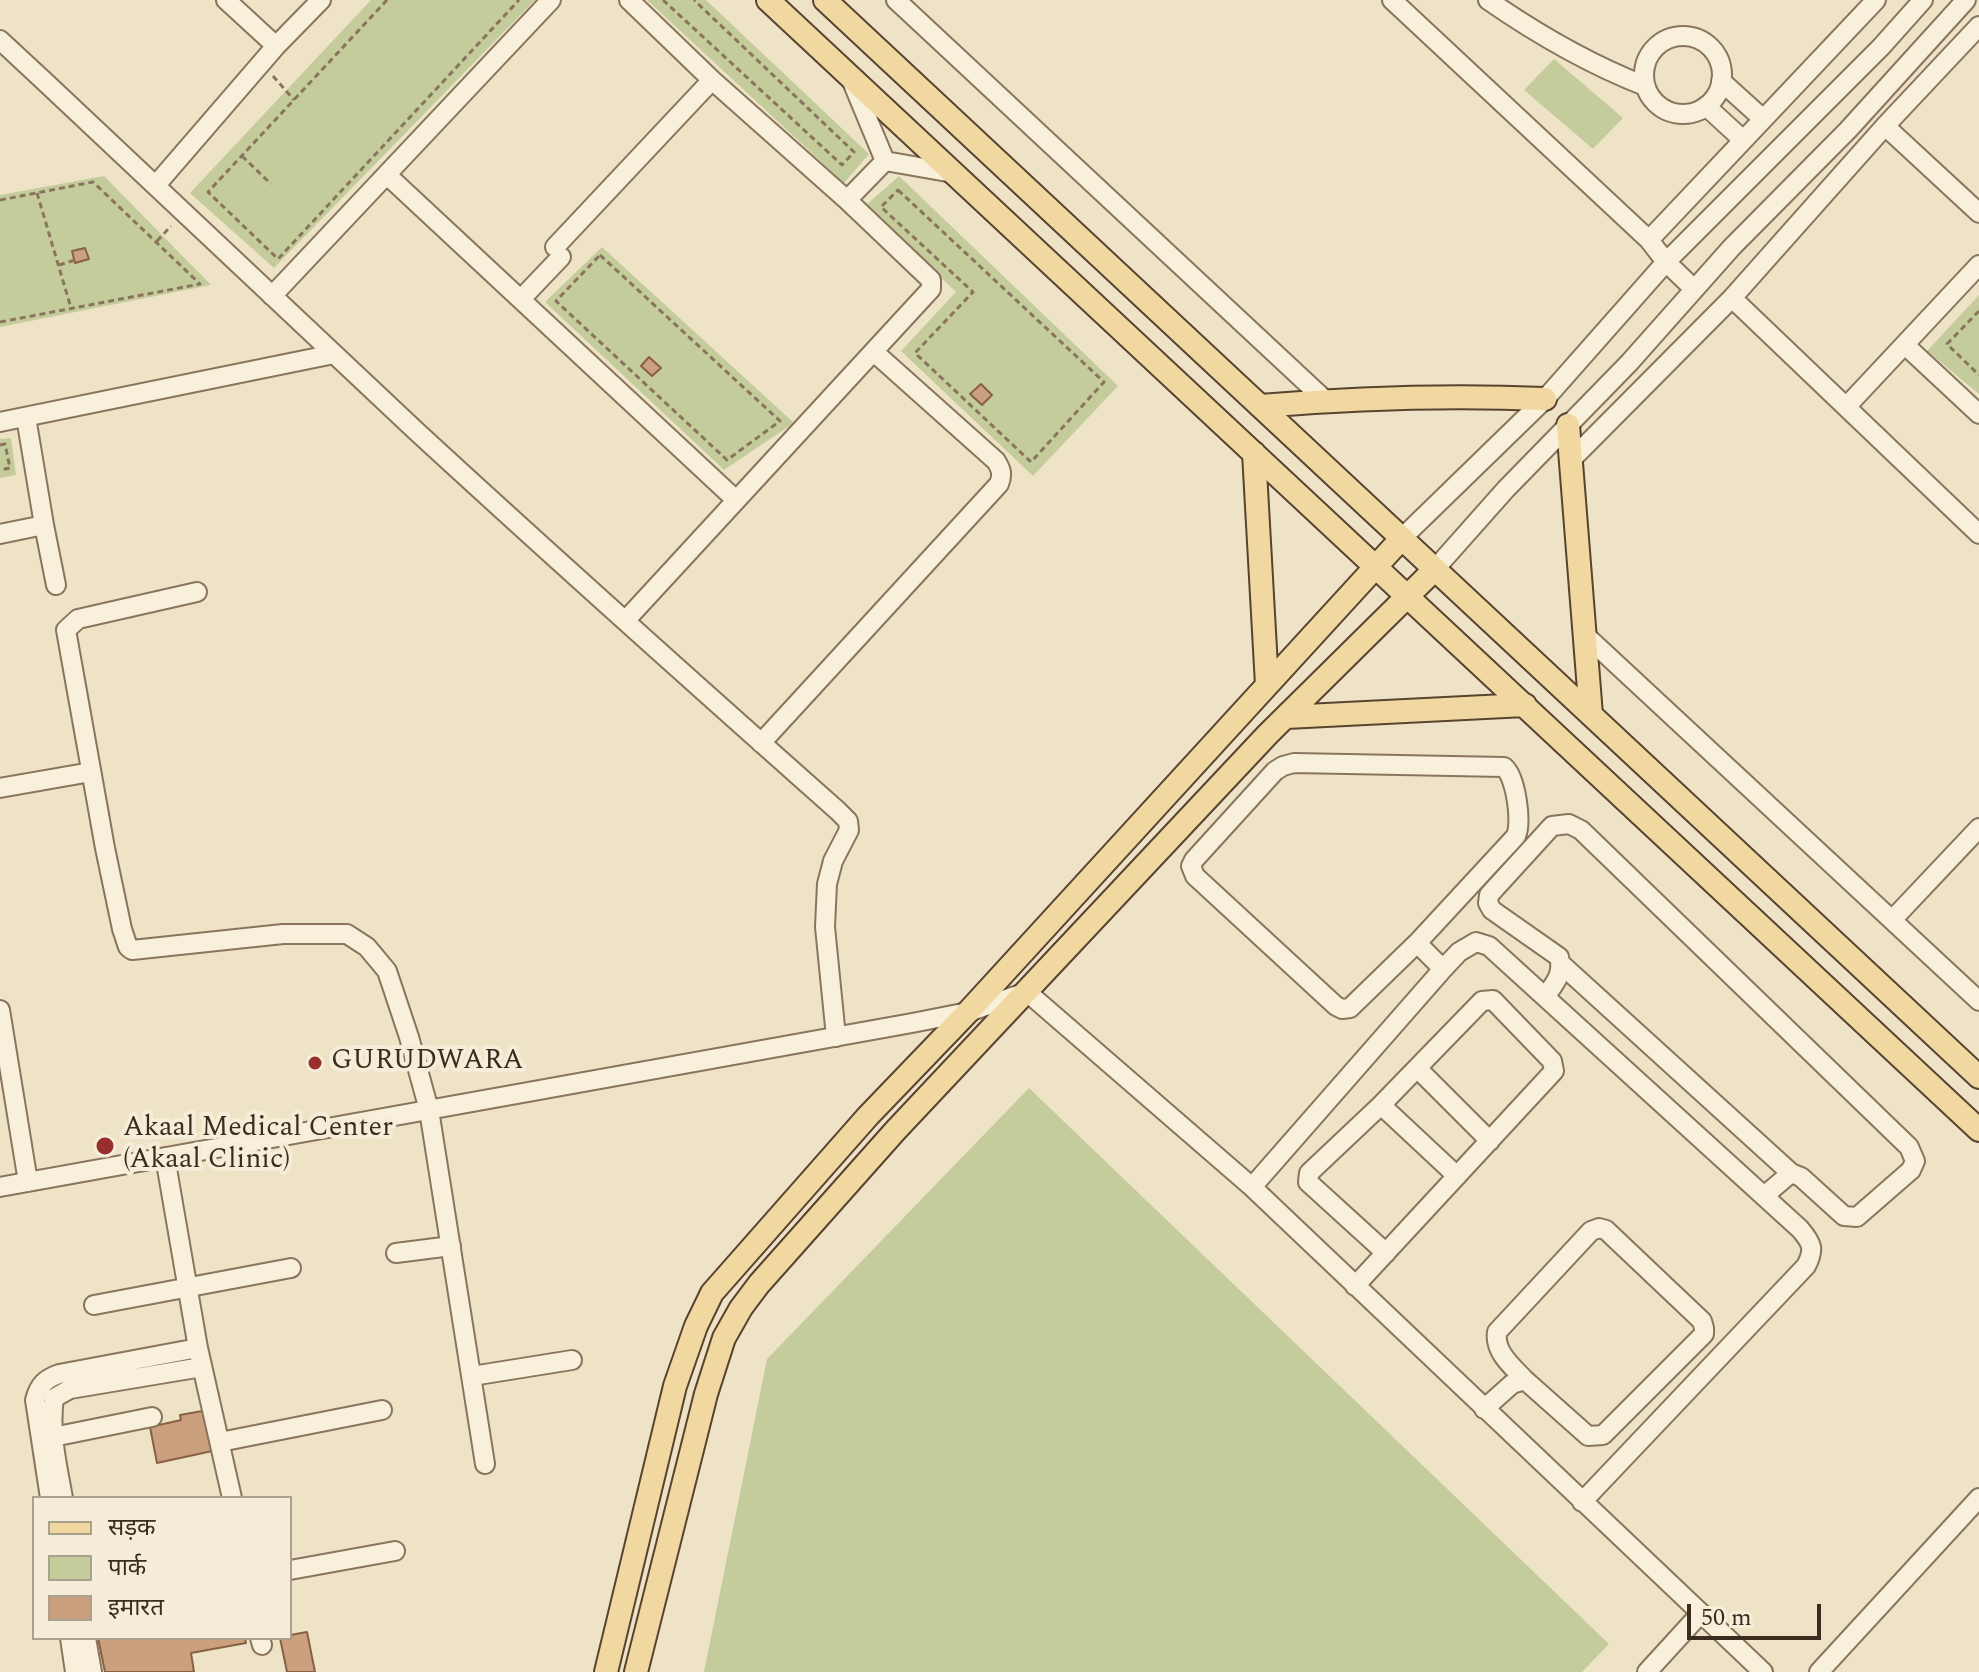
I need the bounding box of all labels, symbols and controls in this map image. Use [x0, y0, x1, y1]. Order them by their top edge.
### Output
place label: GURUDWARA [331, 1046, 523, 1080]
marker: GURUDWARA [306, 1054, 324, 1072]
place label: Akaal Medical Center (Akaal Clinic) [123, 1113, 393, 1179]
marker: Akaal Medical Center (Akaal Clinic) [94, 1135, 116, 1157]
legend [32, 1496, 292, 1640]
text: सड़क [108, 1510, 156, 1546]
text: पार्क [108, 1550, 146, 1586]
scale bar [1691, 1588, 1825, 1638]
text: इमारत [108, 1590, 164, 1626]
text: 50 m [1701, 1600, 1752, 1636]

